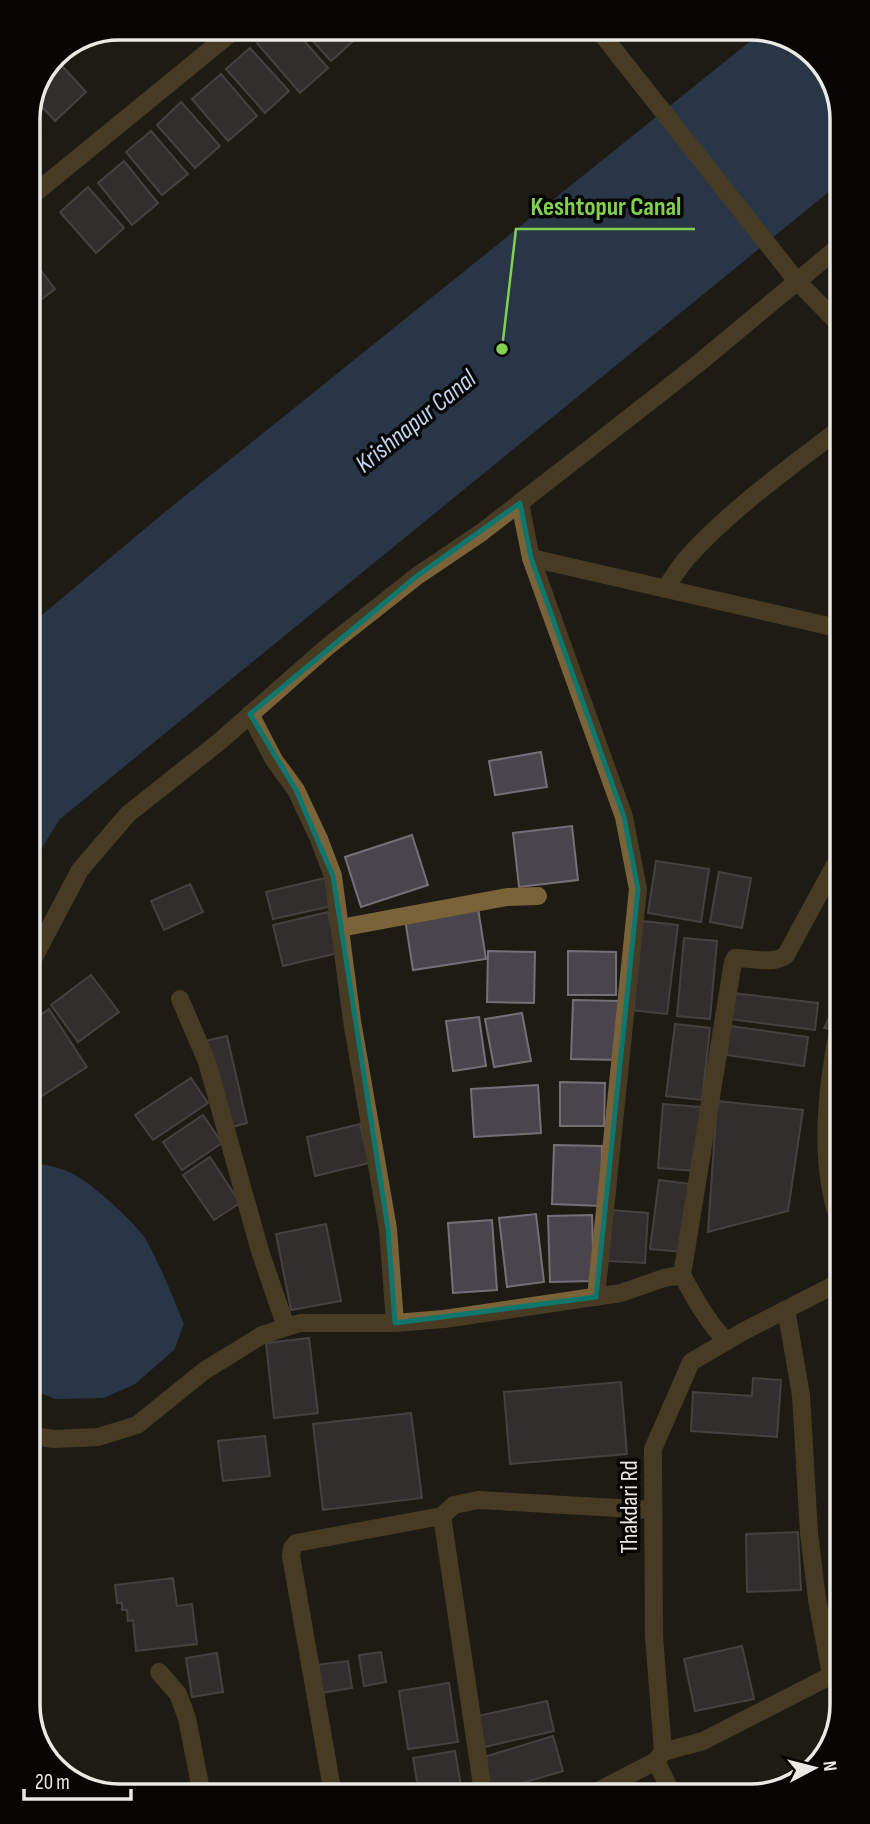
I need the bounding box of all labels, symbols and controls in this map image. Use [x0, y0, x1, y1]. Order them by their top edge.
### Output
callout: Keshtopur Canal [516, 182, 695, 229]
text: Keshtopur Canal [531, 192, 681, 223]
water label: Krishnapur Canal [349, 363, 484, 480]
street label: Thakdari Rd [615, 1460, 644, 1554]
north arrow [779, 1733, 849, 1803]
scale bar [24, 1758, 131, 1802]
text: N [817, 1760, 841, 1773]
text: 20 m [35, 1770, 70, 1795]

